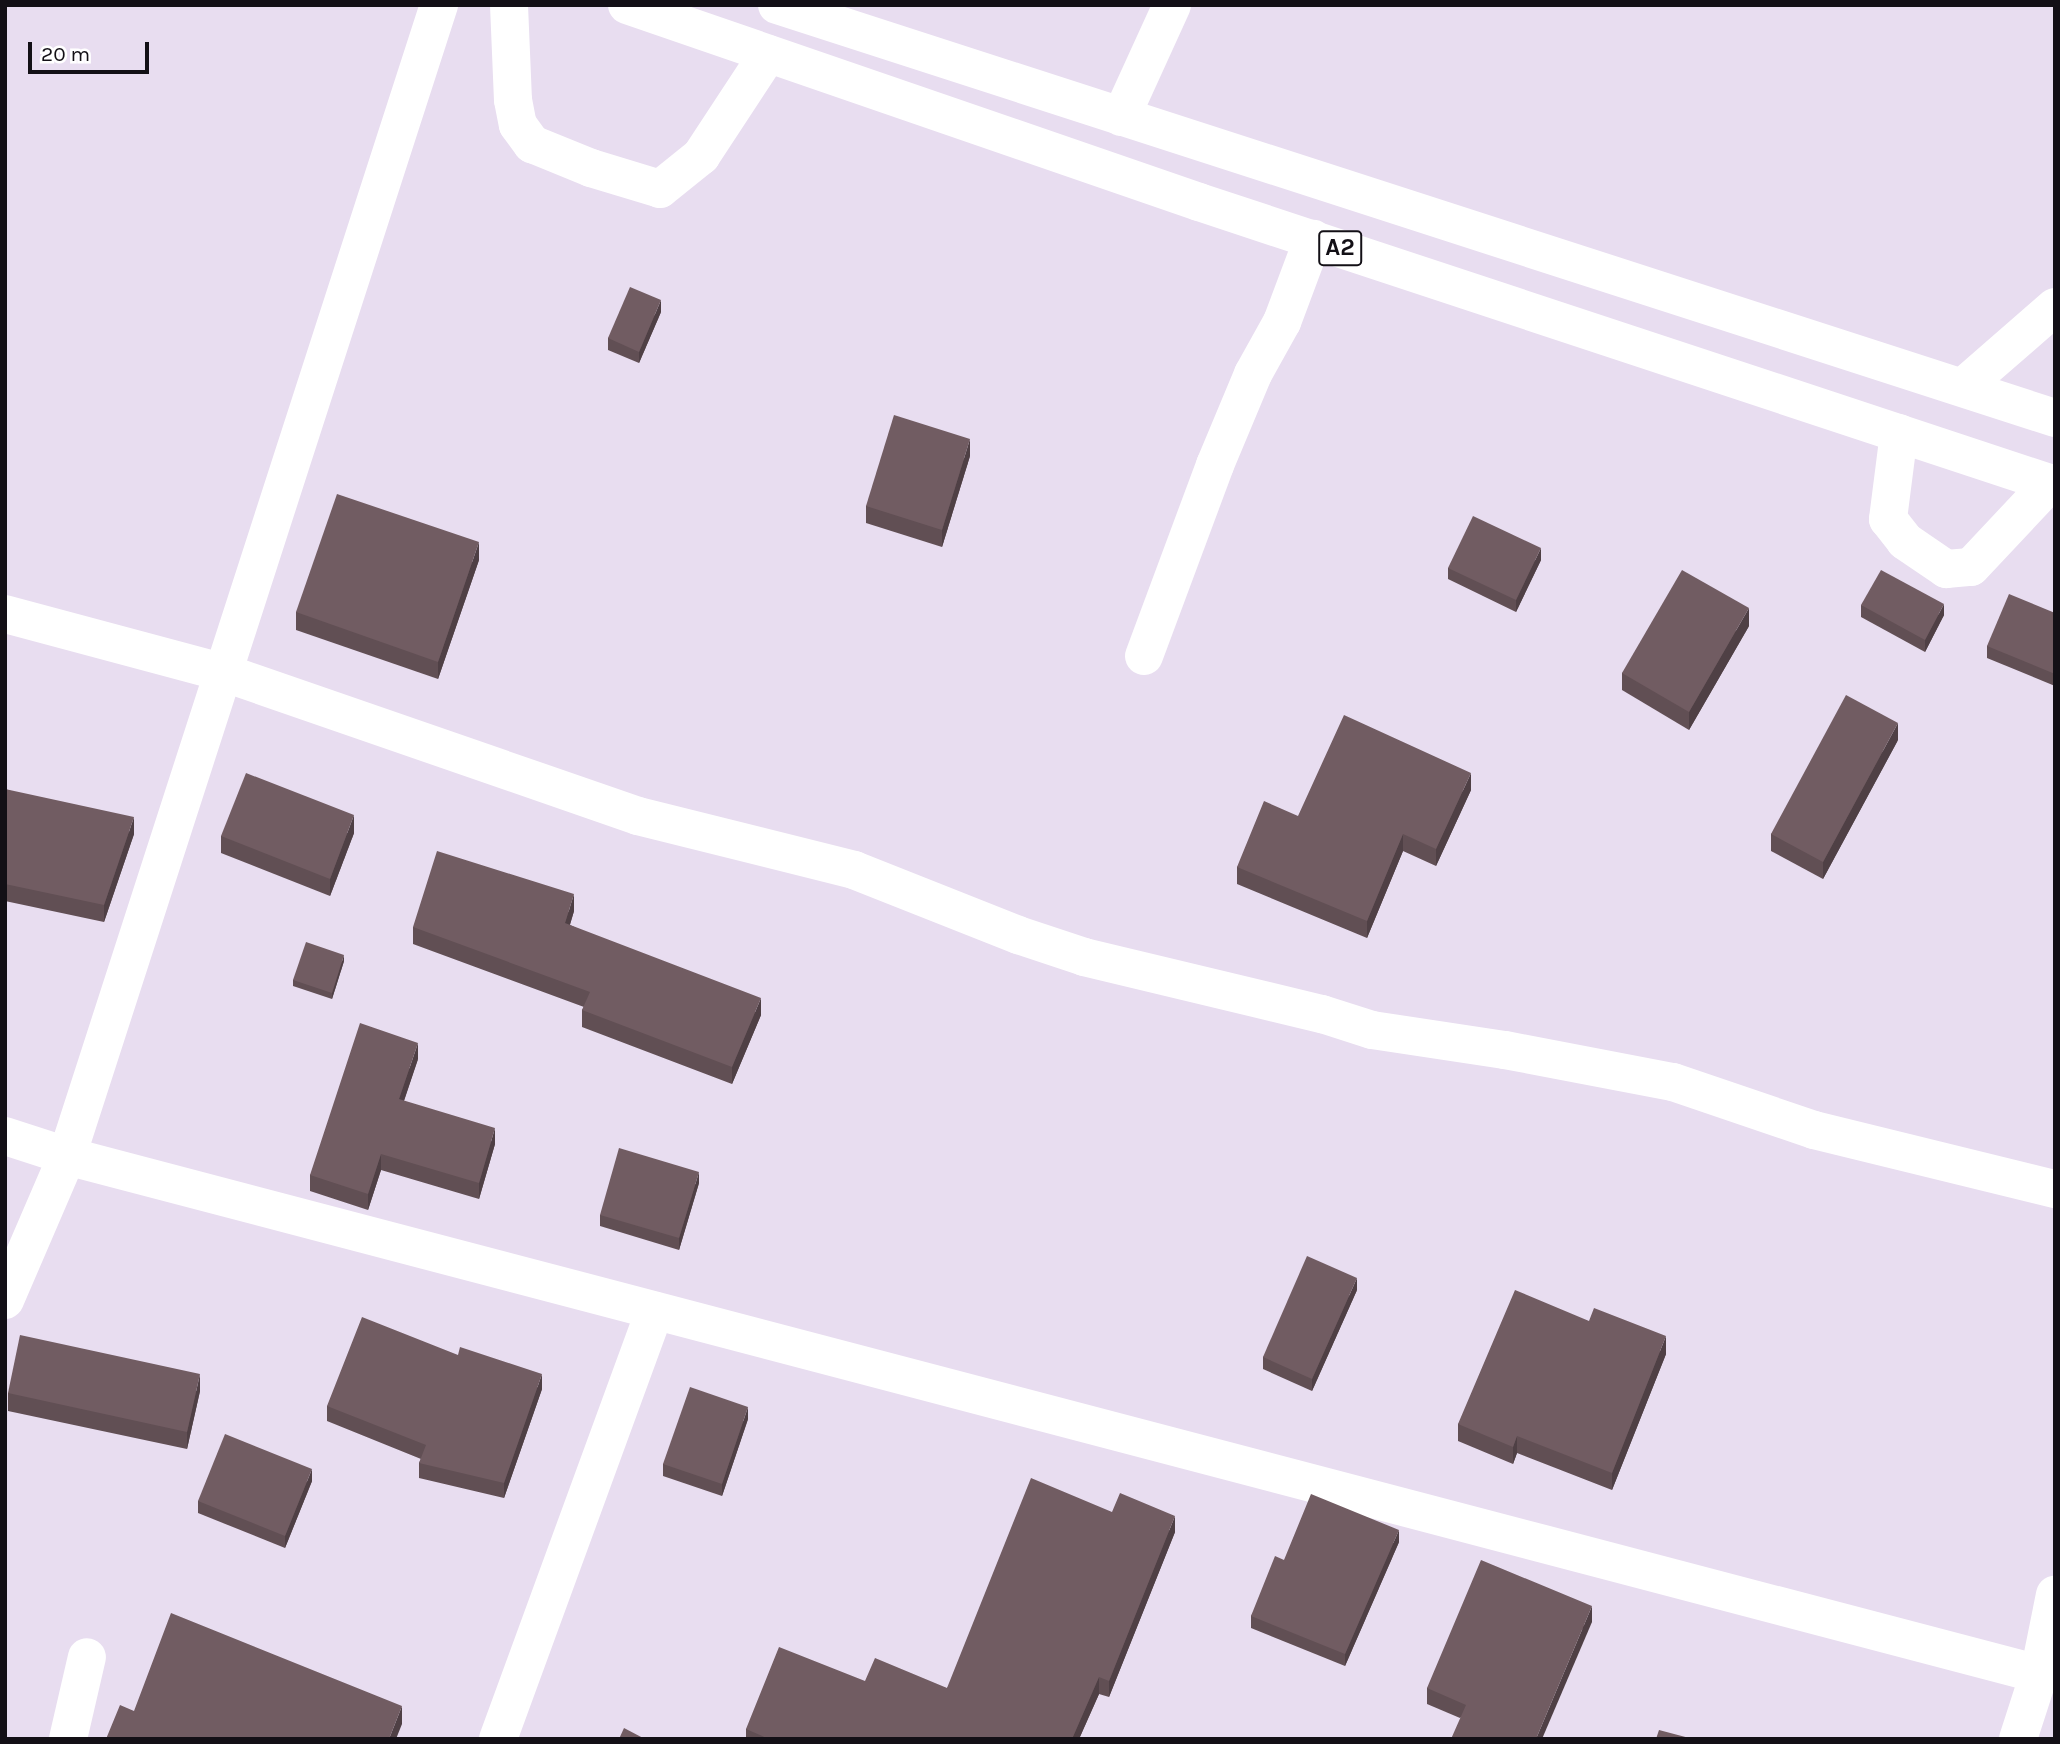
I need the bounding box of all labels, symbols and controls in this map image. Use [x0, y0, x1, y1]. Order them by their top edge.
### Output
scale bar [32, 28, 152, 72]
text: 20 m [41, 42, 90, 66]
road number: A2 [1317, 228, 1363, 268]

